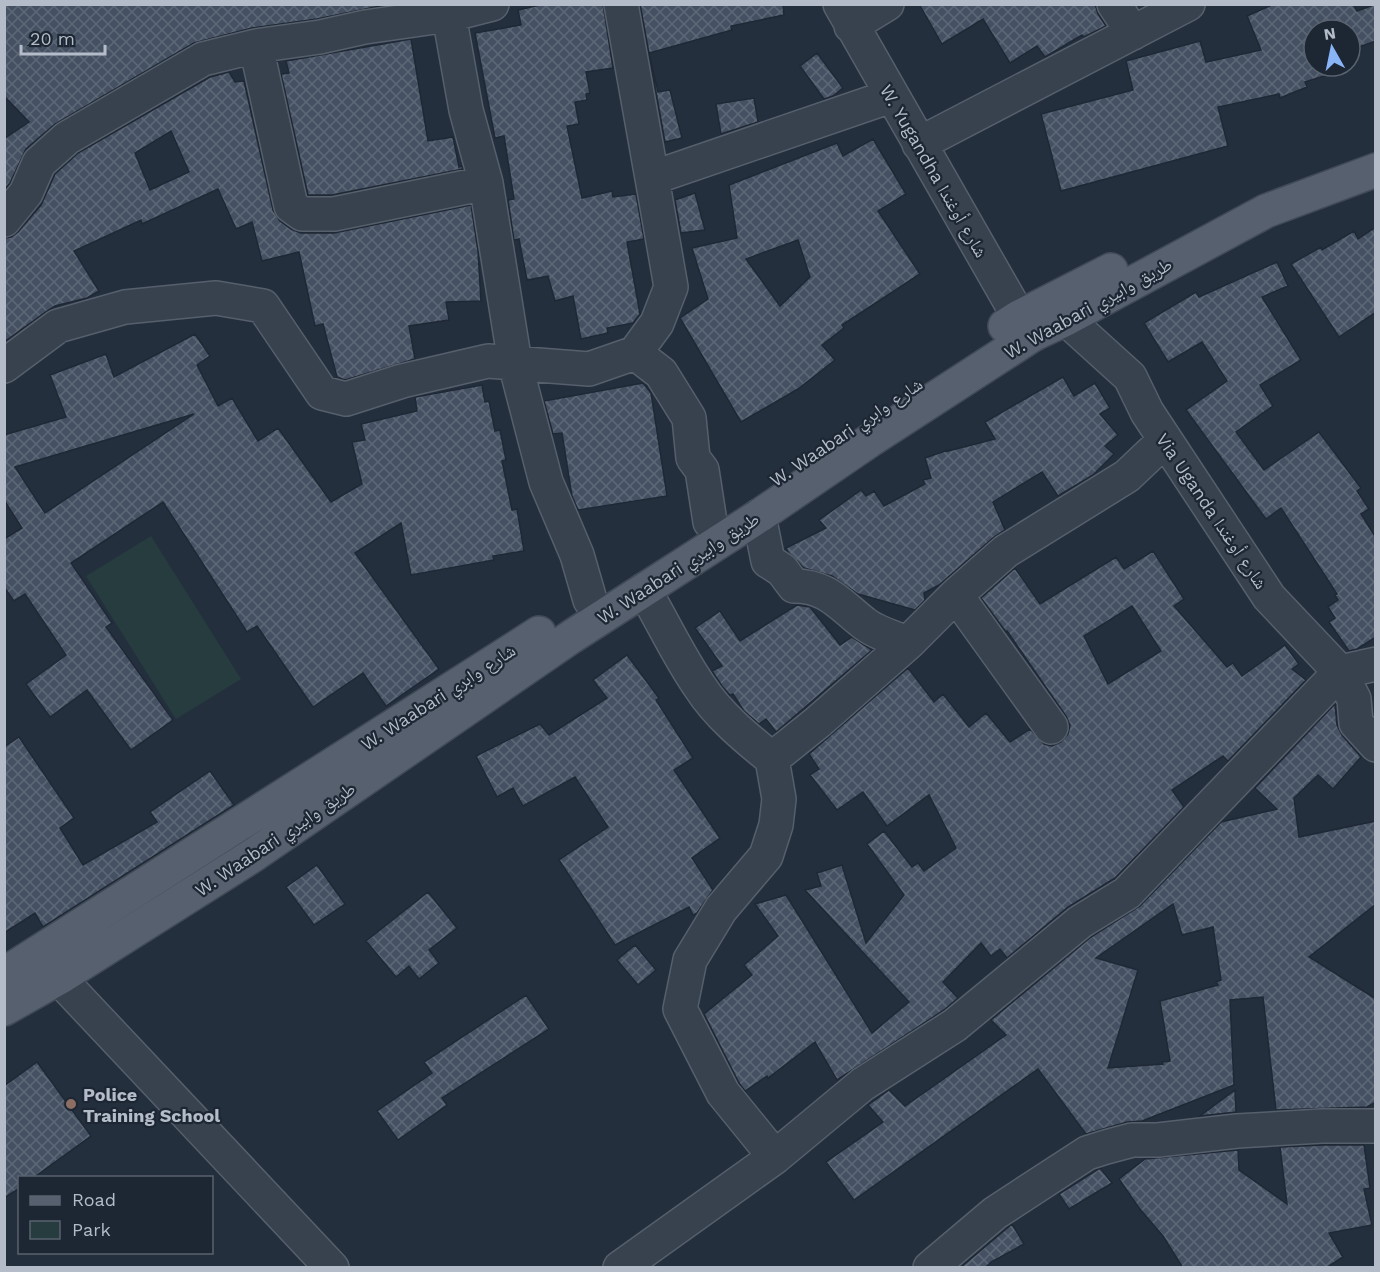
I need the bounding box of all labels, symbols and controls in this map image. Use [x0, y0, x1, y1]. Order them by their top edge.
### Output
scale bar [21, 18, 105, 56]
north arrow [1302, 18, 1362, 78]
text: N [1322, 23, 1337, 44]
text: 20 m [30, 28, 75, 49]
street label: W. Yugandha شارع أوغندا [875, 81, 992, 262]
street label: W. Waabari طريق وابيري [1000, 253, 1178, 367]
street label: W. Waabari شارع وابري [766, 373, 929, 495]
street label: Via Uganda شارع أوغندا [1151, 429, 1272, 593]
street label: W. Waabari طريق وابيري [593, 508, 765, 632]
street label: W. Waabari شارع وابري [357, 639, 522, 759]
street label: W. Waabari طريق وابيري [191, 778, 362, 904]
place label: Police Training School [83, 1084, 220, 1126]
marker: Police Training School [64, 1097, 78, 1111]
legend [18, 1176, 213, 1254]
text: Road [72, 1189, 116, 1210]
text: Park [72, 1219, 111, 1240]

